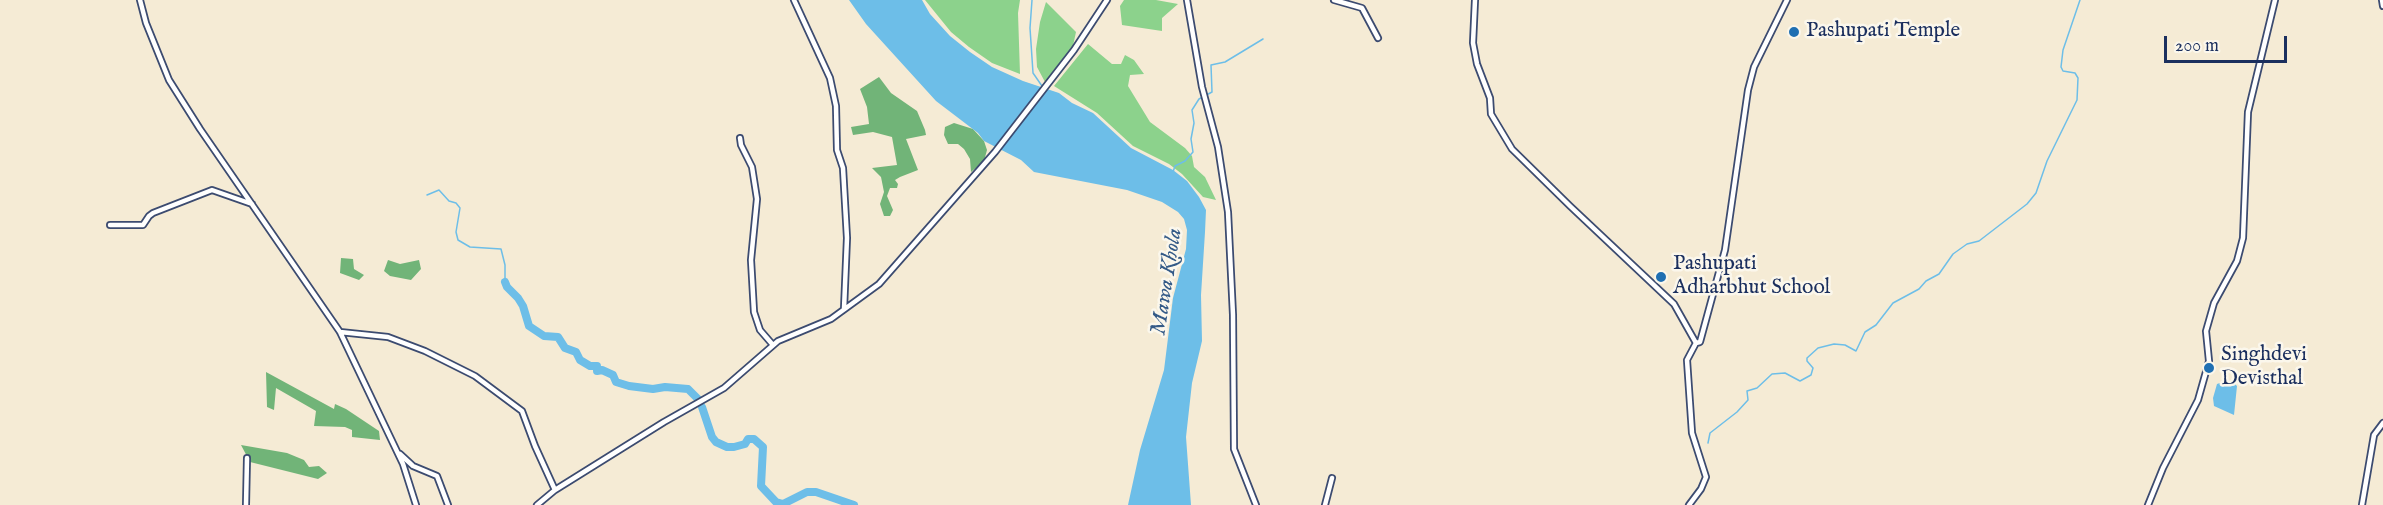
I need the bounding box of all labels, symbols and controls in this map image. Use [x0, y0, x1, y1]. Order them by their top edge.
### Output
place label: Pashupati Temple [1806, 19, 1960, 45]
scale bar [2167, 24, 2290, 62]
marker: Pashupati Temple [1787, 25, 1801, 39]
text: 200 m [2175, 35, 2219, 58]
water label: Mawa Khola [1147, 227, 1189, 337]
place label: Pashupati Adharbhut School [1673, 252, 1830, 302]
marker: Pashupati Adharbhut School [1654, 270, 1668, 284]
place label: Singhdevi Devisthal [2221, 343, 2307, 393]
marker: Singhdevi Devisthal [2202, 361, 2216, 375]

